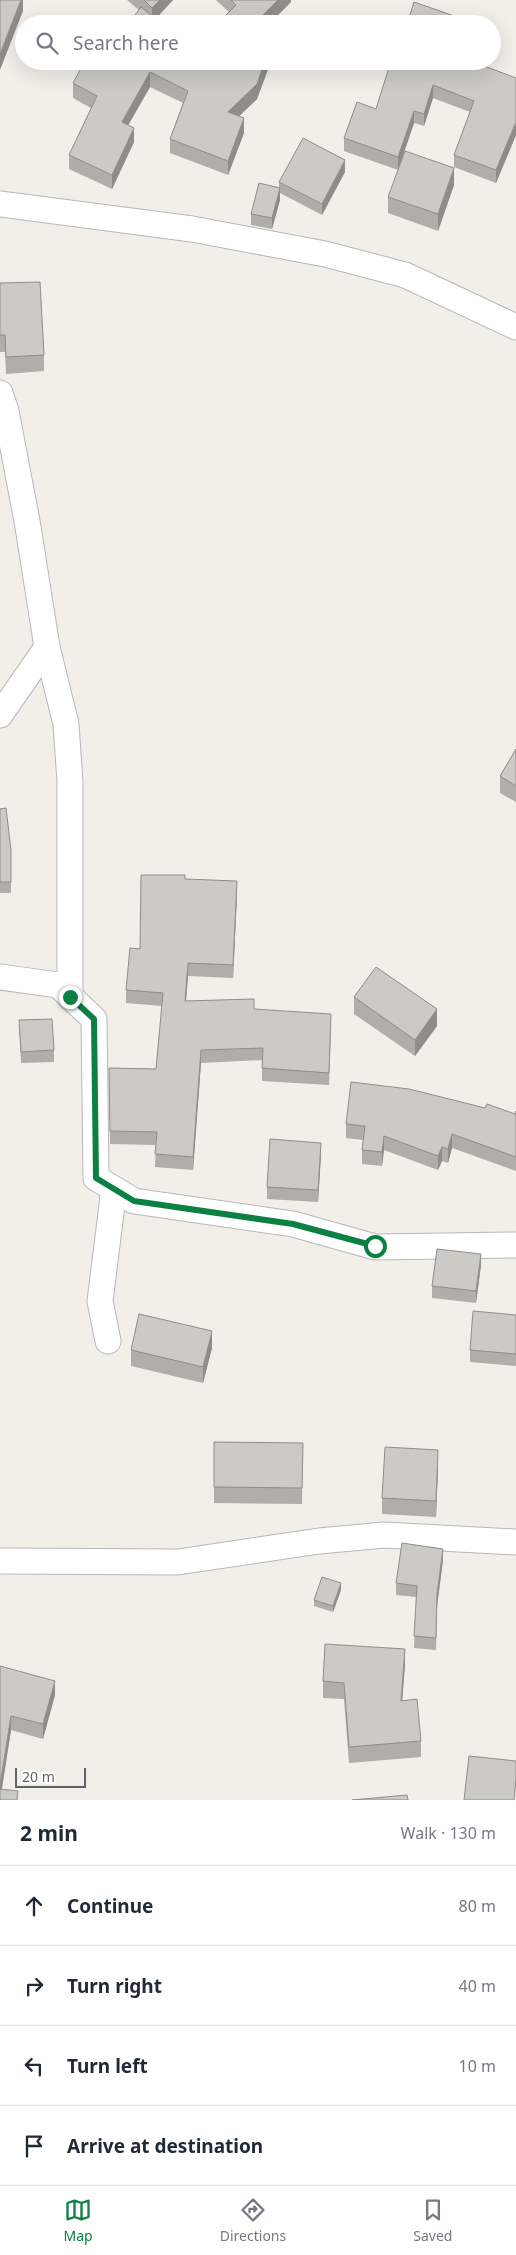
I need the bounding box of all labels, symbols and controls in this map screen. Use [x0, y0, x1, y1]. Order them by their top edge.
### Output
search box [15, 15, 501, 70]
icon: search [33, 29, 61, 57]
text: Search here [73, 30, 179, 56]
route end [59, 986, 82, 1009]
route start [364, 1235, 387, 1258]
scale bar [15, 1765, 86, 1788]
text: 20 m [22, 1767, 55, 1786]
text: 2 min [20, 1819, 78, 1847]
text: Walk · 130 m [401, 1822, 496, 1844]
icon: ahead [20, 1892, 48, 1920]
text: Continue [67, 1893, 153, 1919]
text: 80 m [459, 1895, 496, 1917]
icon: right [20, 1972, 48, 2000]
text: Turn right [67, 1973, 162, 1999]
text: 40 m [459, 1975, 496, 1997]
icon: left [20, 2052, 48, 2080]
text: Turn left [67, 2053, 148, 2079]
text: 10 m [459, 2055, 496, 2077]
icon: arrive [20, 2132, 48, 2160]
text: Arrive at destination [67, 2133, 263, 2159]
tab: Map [64, 2196, 93, 2245]
tab: Directions [220, 2196, 286, 2245]
tab: Saved [413, 2196, 452, 2245]

